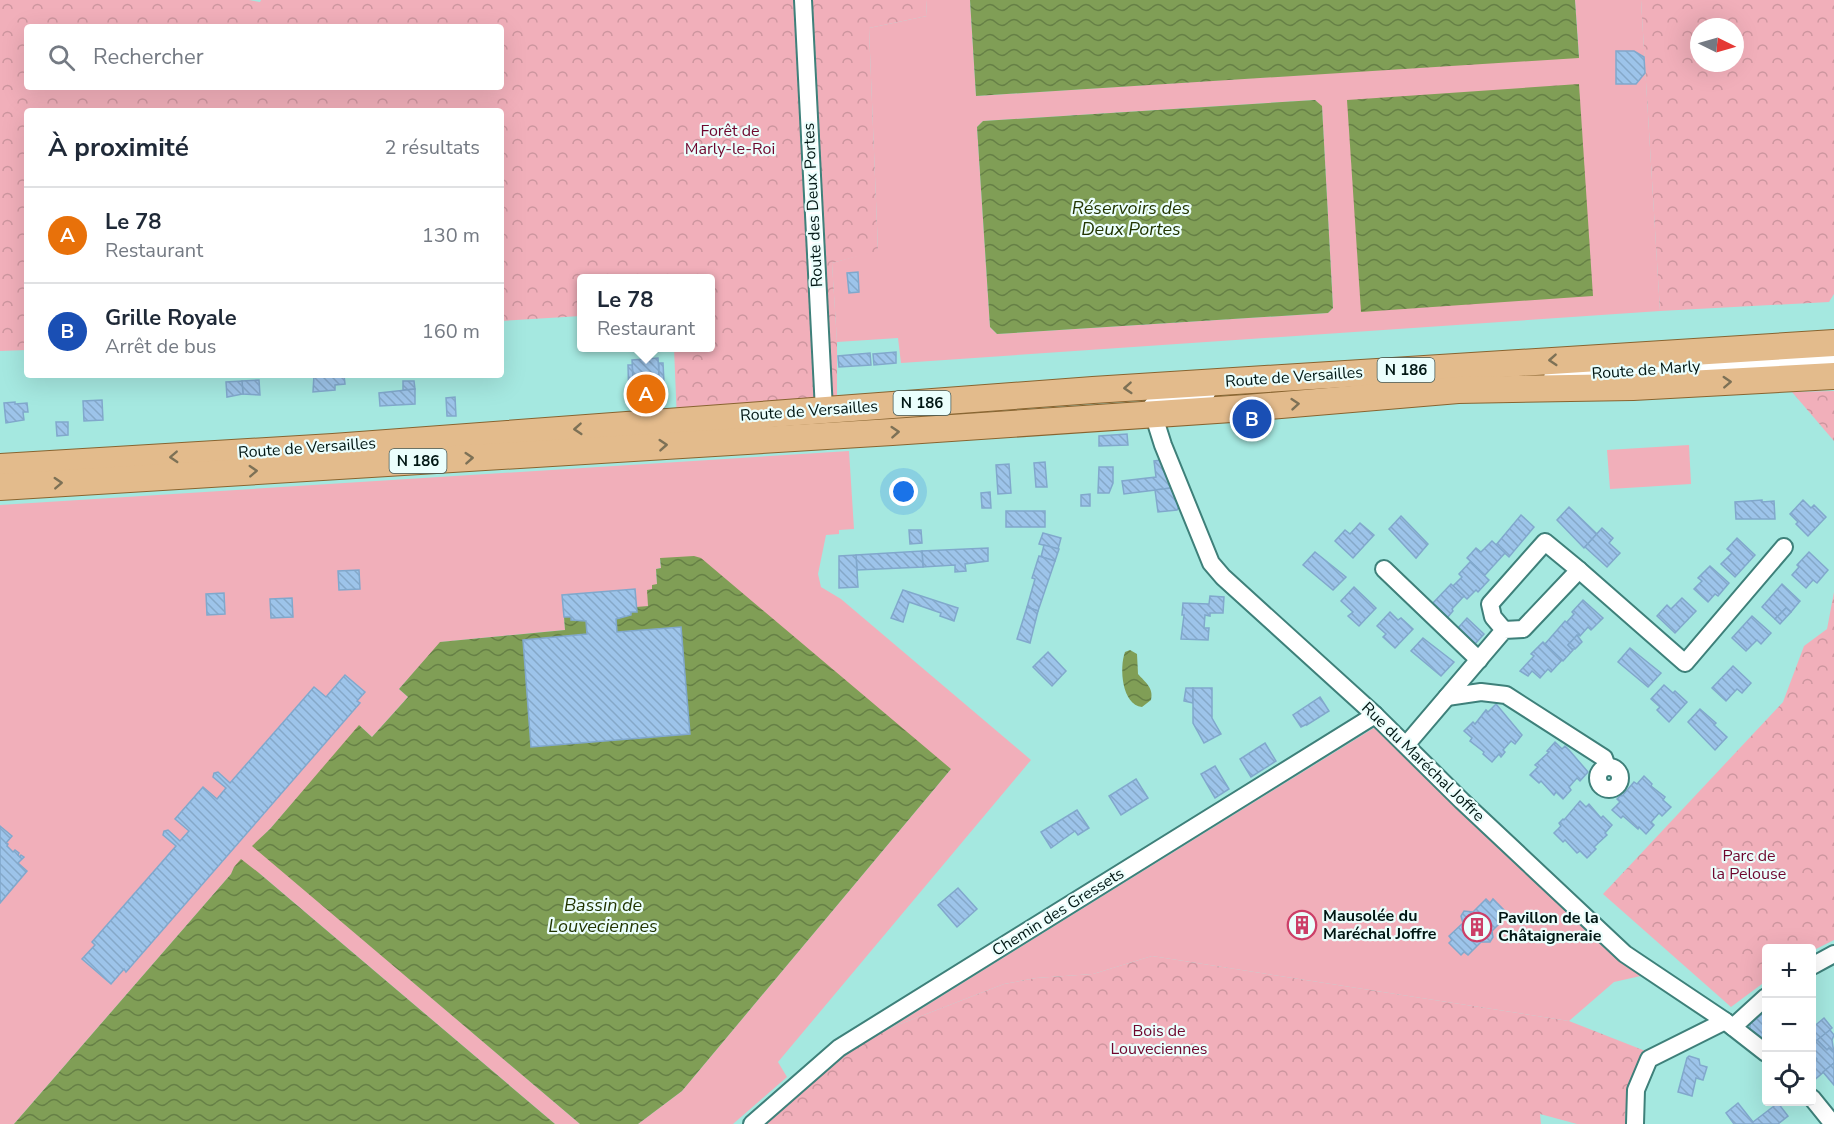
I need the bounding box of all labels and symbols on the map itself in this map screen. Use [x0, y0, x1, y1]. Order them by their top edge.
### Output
north arrow [1690, 18, 1744, 72]
park label: Forêt de Marly-le-Roi [685, 120, 775, 160]
street label: Route des Deux Portes [798, 122, 828, 288]
water label: Réservoirs des Deux Portes [1072, 196, 1190, 241]
one-way arrow [1549, 353, 1558, 366]
street label: Route de Marly [1591, 355, 1702, 385]
road number: N 186 [1378, 358, 1434, 382]
street label: Route de Versailles [1224, 361, 1364, 393]
pin: A [626, 372, 666, 416]
one-way arrow [1722, 376, 1731, 389]
one-way arrow [1124, 381, 1133, 394]
road number: N 186 [894, 391, 950, 415]
street label: Route de Versailles [739, 395, 879, 427]
pin: B [1232, 396, 1272, 442]
one-way arrow [1291, 397, 1300, 410]
one-way arrow [573, 422, 582, 435]
one-way arrow [890, 425, 899, 438]
street label: Route de Versailles [237, 432, 377, 464]
one-way arrow [659, 439, 668, 452]
road number: N 186 [390, 449, 446, 473]
one-way arrow [169, 450, 178, 463]
one-way arrow [464, 452, 473, 465]
one-way arrow [249, 465, 258, 478]
one-way arrow [54, 477, 63, 490]
your location [889, 477, 918, 506]
street label: Rue du Maréchal Joffre [1357, 697, 1489, 827]
park label: Parc de la Pelouse [1712, 845, 1786, 885]
street label: Chemin des Gressets [988, 863, 1128, 961]
water label: Bassin de Louveciennes [548, 893, 658, 938]
place label: Mausolée du Maréchal Joffre [1323, 905, 1437, 945]
place label: Pavillon de la Châtaigneraie [1498, 907, 1602, 947]
building icon: Mausolée du Maréchal Joffre [1286, 909, 1318, 941]
building icon: Pavillon de la Châtaigneraie [1461, 911, 1493, 943]
park label: Bois de Louveciennes [1110, 1020, 1208, 1060]

